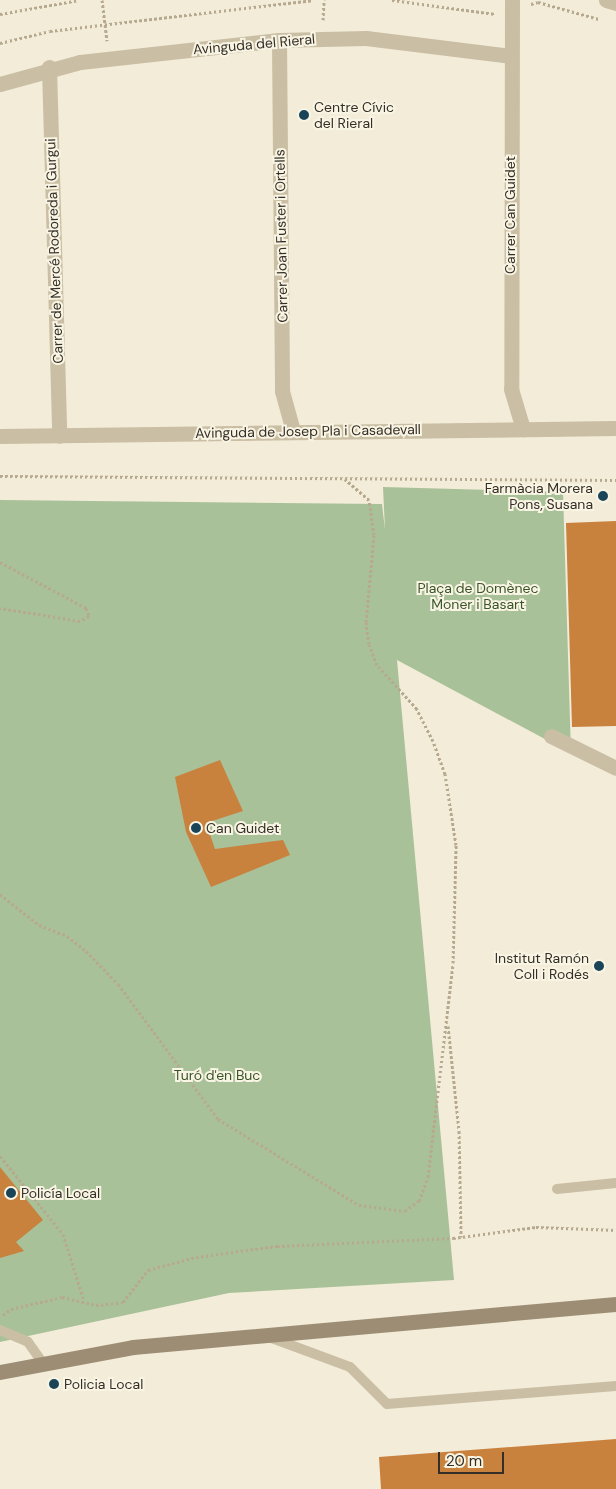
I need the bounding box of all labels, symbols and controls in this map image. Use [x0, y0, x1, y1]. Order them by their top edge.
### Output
street label: Avinguda del Rieral [192, 30, 316, 58]
place label: Centre Cívic del Rieral [314, 99, 394, 132]
marker: Centre Cívic del Rieral [298, 109, 310, 121]
street label: Carrer de Mercé Rodoreda i Gurgui [42, 138, 66, 364]
street label: Carrer Joan Fuster i Ortells [271, 149, 291, 323]
street label: Carrer Can Guidet [502, 156, 518, 274]
street label: Avinguda de Josep Pla i Casadevall [195, 421, 421, 441]
place label: Farmàcia Morera Pons, Susana [485, 480, 593, 512]
marker: Farmàcia Morera Pons, Susana [597, 490, 609, 502]
park label: Plaça de Domènec Moner i Basart [417, 580, 539, 612]
place label: Can Guidet [206, 820, 279, 836]
marker: Can Guidet [190, 822, 202, 834]
place label: Institut Ramón Coll i Rodés [495, 950, 589, 982]
marker: Institut Ramón Coll i Rodés [593, 960, 605, 972]
park label: Turó d'en Buc [174, 1067, 260, 1083]
place label: Policía Local [21, 1185, 100, 1201]
marker: Policía Local [5, 1187, 17, 1199]
place label: Policia Local [64, 1376, 143, 1392]
marker: Policia Local [48, 1378, 60, 1390]
scale bar [441, 1442, 507, 1474]
text: 20 m [446, 1451, 482, 1471]

